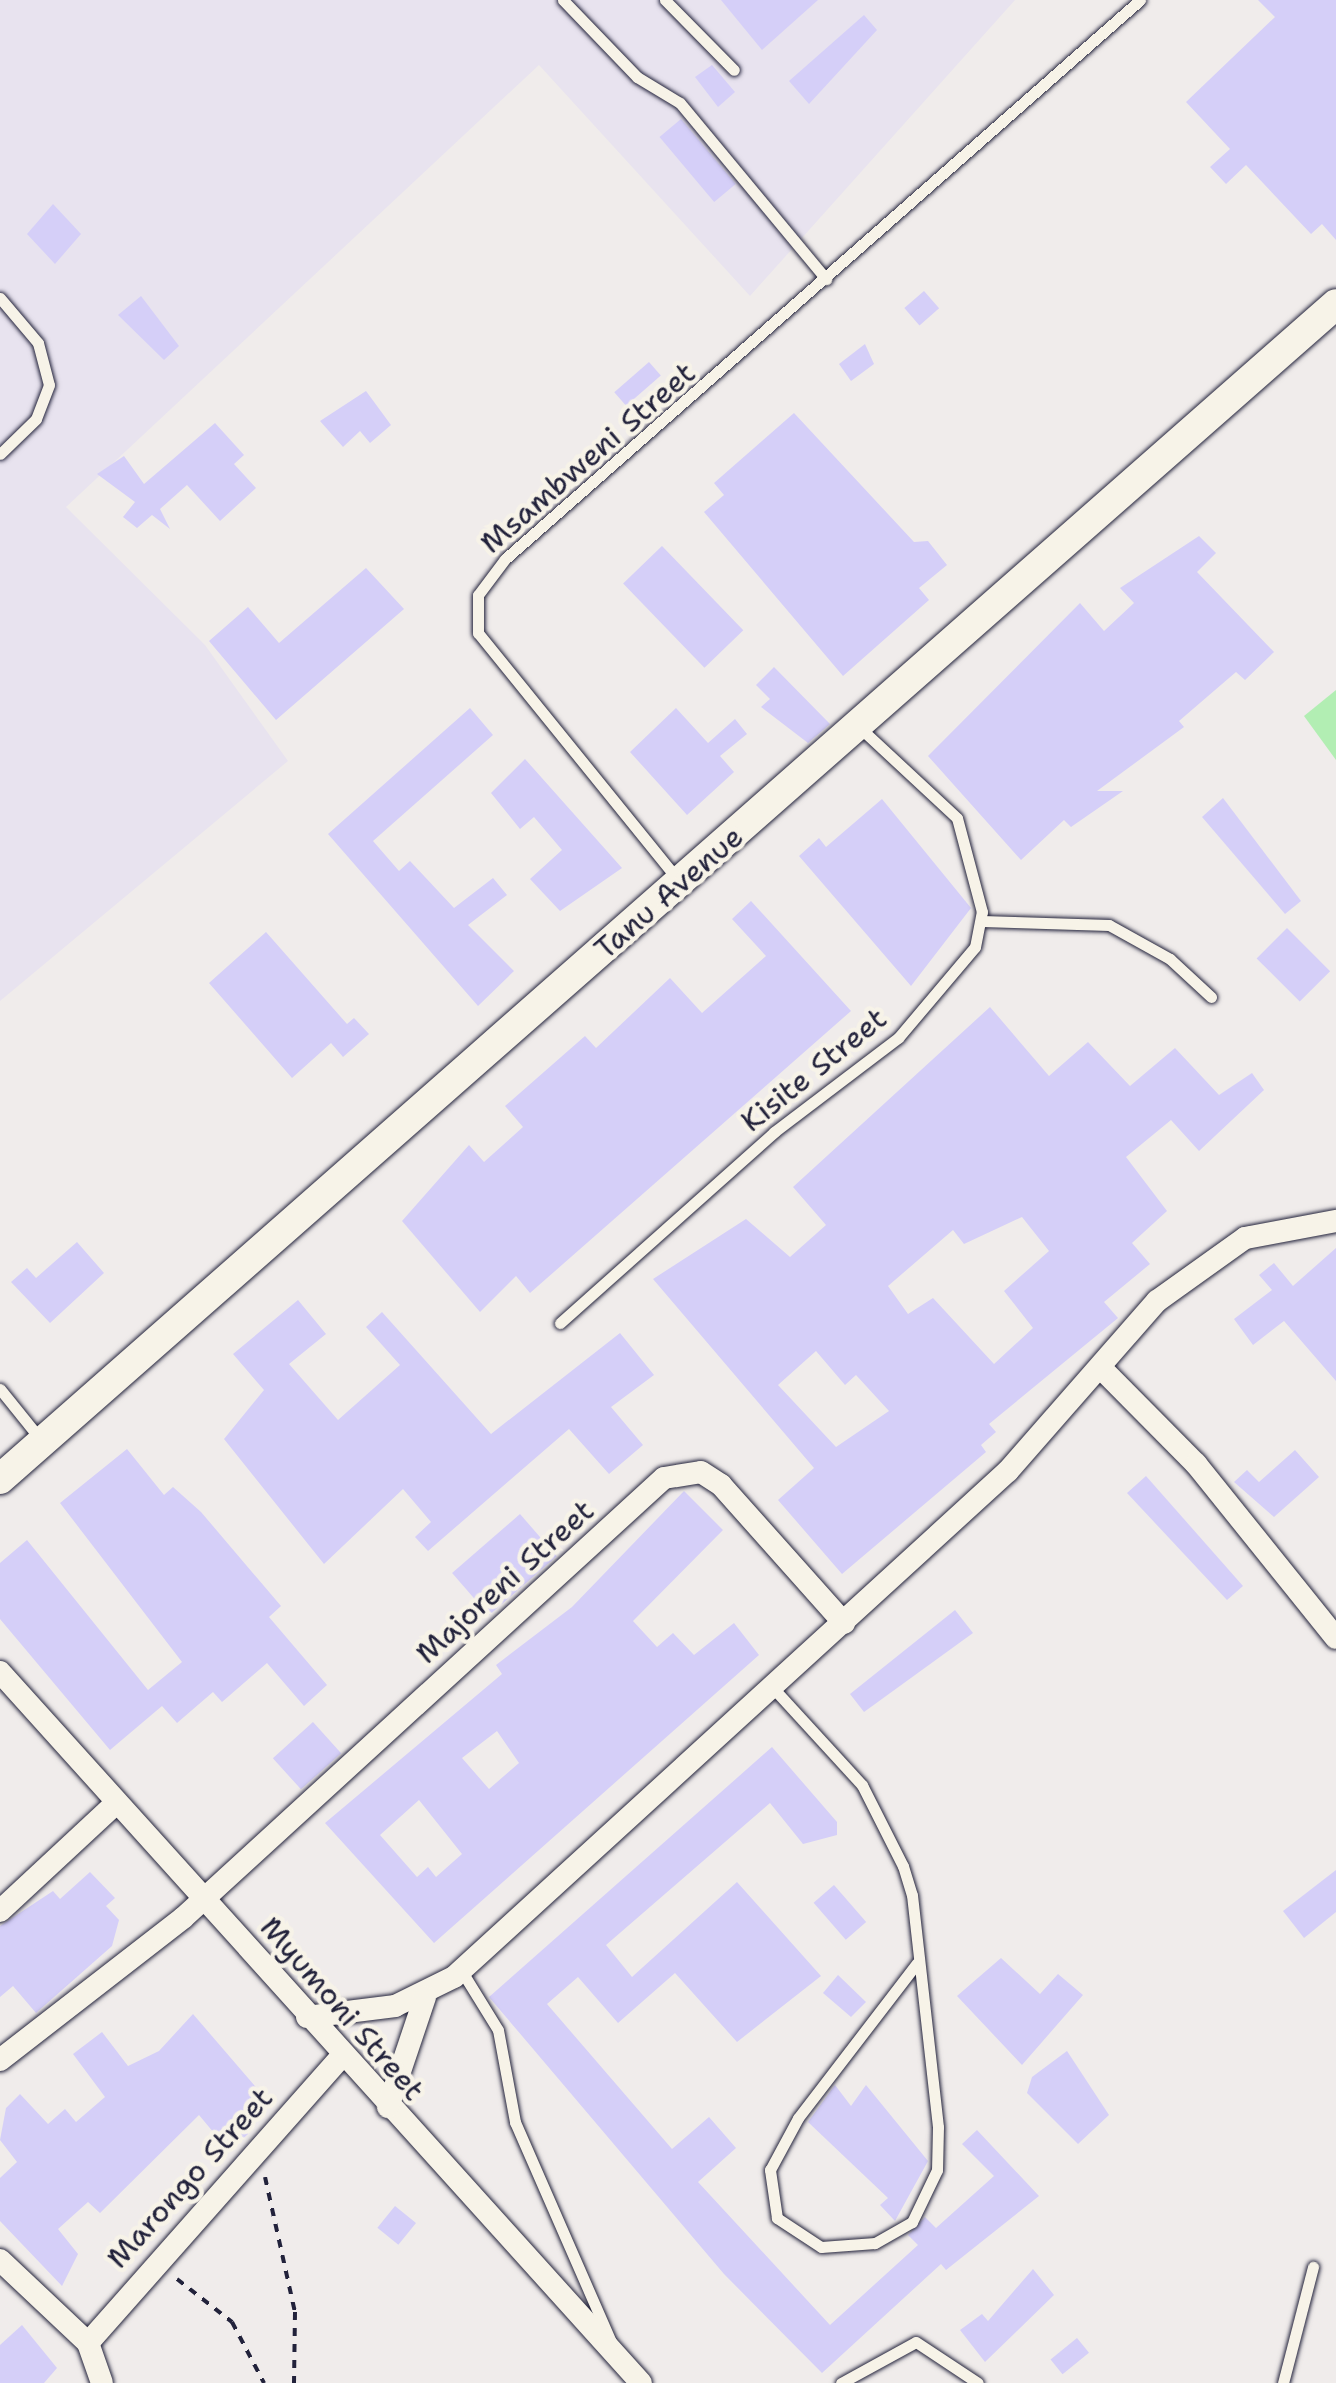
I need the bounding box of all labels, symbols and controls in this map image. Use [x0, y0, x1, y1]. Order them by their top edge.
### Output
street label: Msambweni Street [473, 355, 703, 561]
street label: Tanu Avenue [587, 819, 751, 967]
street label: Kisite Street [734, 1000, 894, 1140]
street label: Majoreni Street [409, 1493, 601, 1671]
street label: Myumoni Street [252, 1910, 432, 2108]
street label: Marongo Street [99, 2080, 281, 2276]

